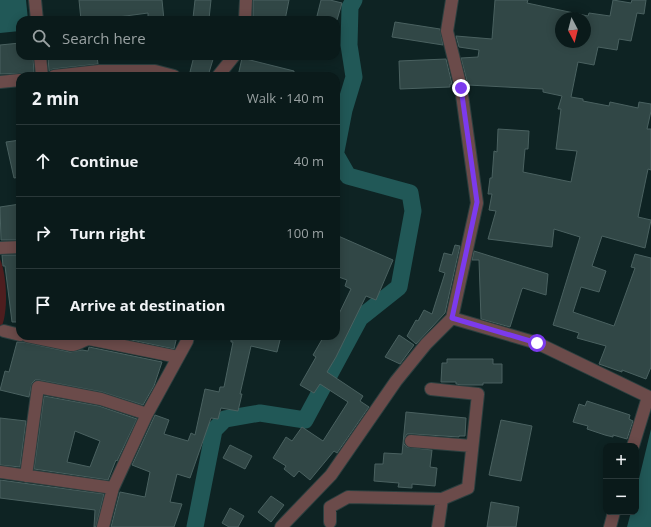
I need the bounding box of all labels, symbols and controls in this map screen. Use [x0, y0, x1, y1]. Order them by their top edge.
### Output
north arrow [555, 12, 591, 48]
search box [16, 16, 340, 60]
icon: search [30, 27, 52, 49]
text: Search here [62, 28, 146, 48]
route end [452, 79, 470, 97]
text: 2 min [32, 87, 79, 110]
text: Walk · 140 m [247, 89, 324, 107]
icon: ahead [32, 150, 54, 172]
text: Continue [70, 151, 138, 171]
text: 40 m [294, 152, 324, 170]
icon: right [32, 222, 54, 244]
text: Turn right [70, 223, 145, 243]
text: 100 m [286, 224, 324, 242]
icon: arrive [32, 294, 54, 316]
text: Arrive at destination [70, 295, 225, 315]
route start [528, 334, 546, 352]
map controls [603, 443, 639, 515]
button: + [603, 443, 639, 479]
button: − [603, 479, 639, 515]

